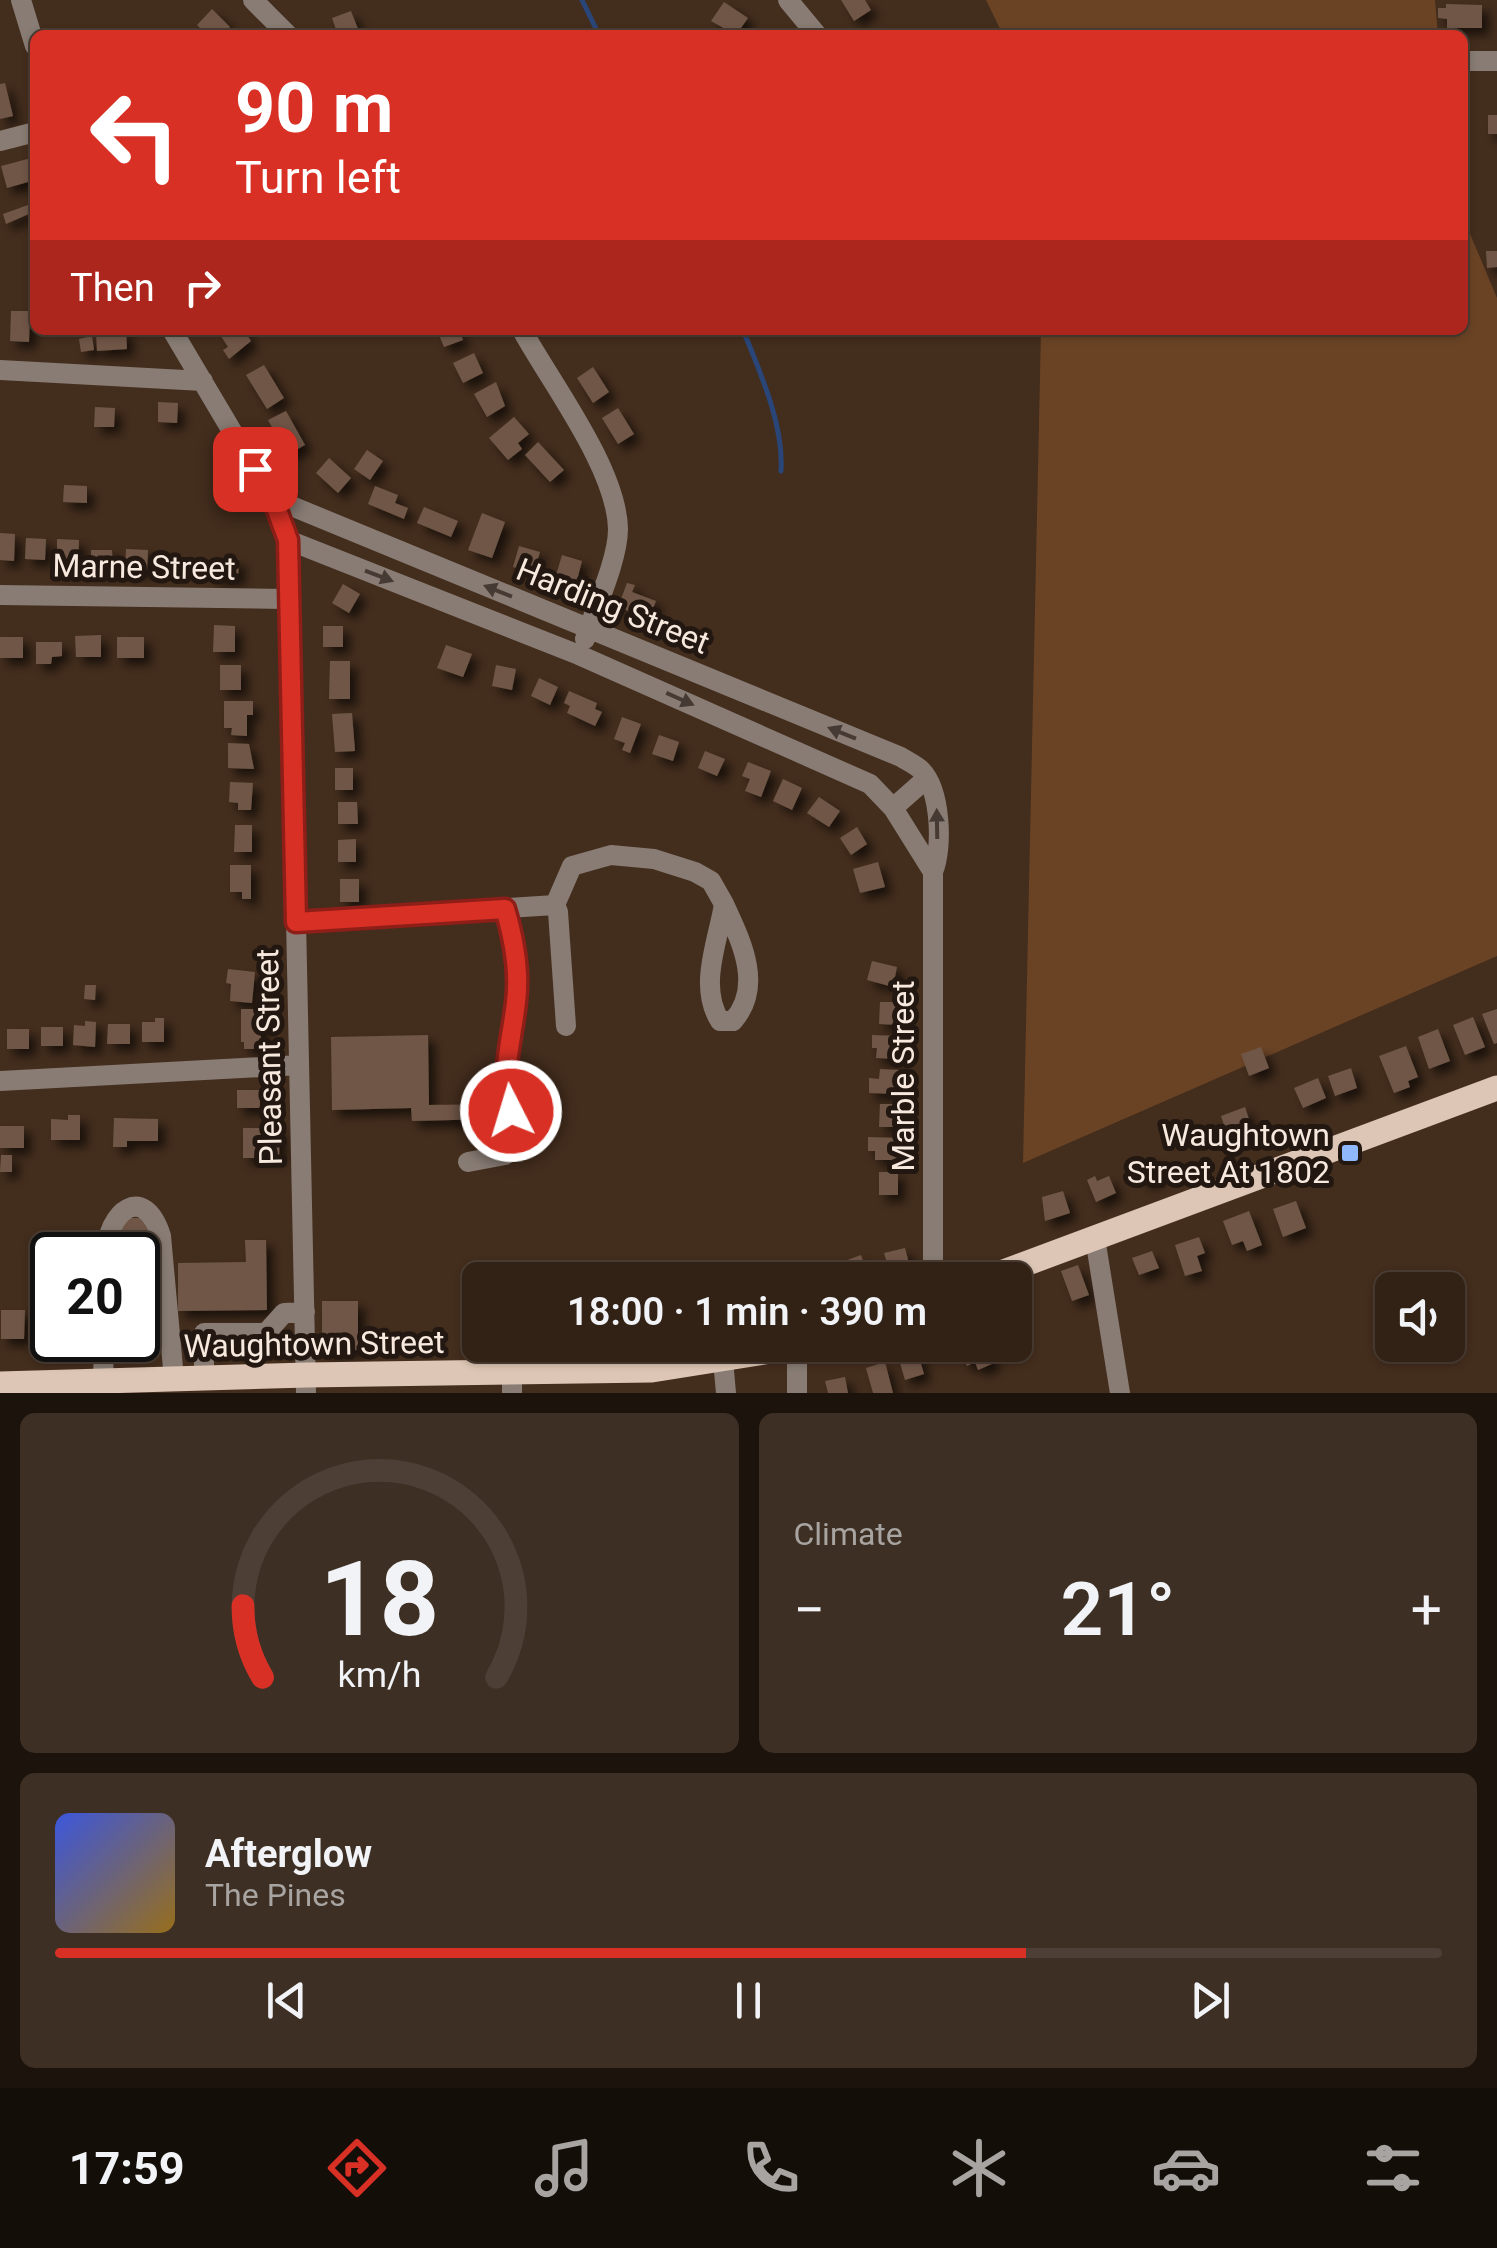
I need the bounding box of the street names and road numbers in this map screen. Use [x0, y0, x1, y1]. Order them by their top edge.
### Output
street label: Marne Street [52, 546, 236, 588]
street label: Harding Street [511, 550, 715, 662]
street label: Pleasant Street [248, 948, 290, 1166]
street label: Marble Street [884, 980, 922, 1172]
street label: Waughtown Street [183, 1323, 445, 1365]

